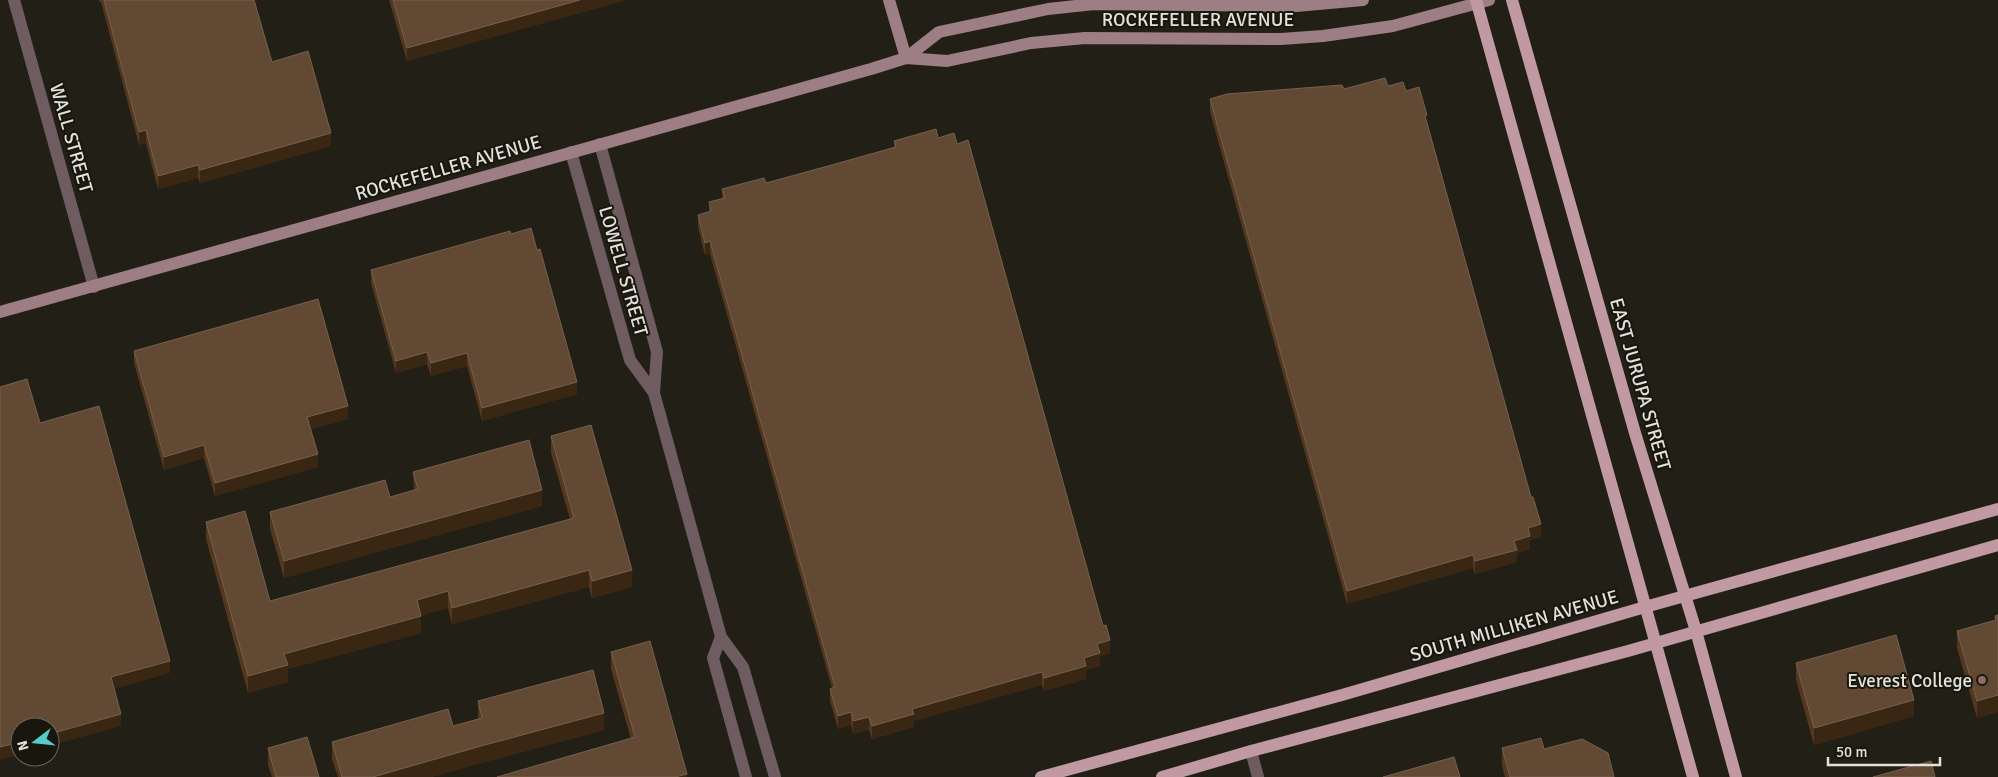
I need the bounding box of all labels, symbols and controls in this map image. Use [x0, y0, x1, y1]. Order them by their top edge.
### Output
street label: ROCKEFELLER AVENUE [1102, 8, 1294, 32]
street label: WALL STREET [44, 81, 98, 196]
street label: ROCKEFELLER AVENUE [353, 130, 544, 206]
street label: LOWELL STREET [593, 204, 653, 340]
street label: EAST JURUPA STREET [1604, 295, 1676, 474]
street label: SOUTH MILLIKEN AVENUE [1407, 585, 1621, 667]
place label: Everest College [1847, 669, 1972, 693]
marker: Everest College [1976, 674, 1988, 686]
north arrow [10, 717, 60, 767]
scale bar [1828, 734, 1940, 766]
text: N [13, 738, 32, 752]
text: 50 m [1836, 743, 1867, 761]

